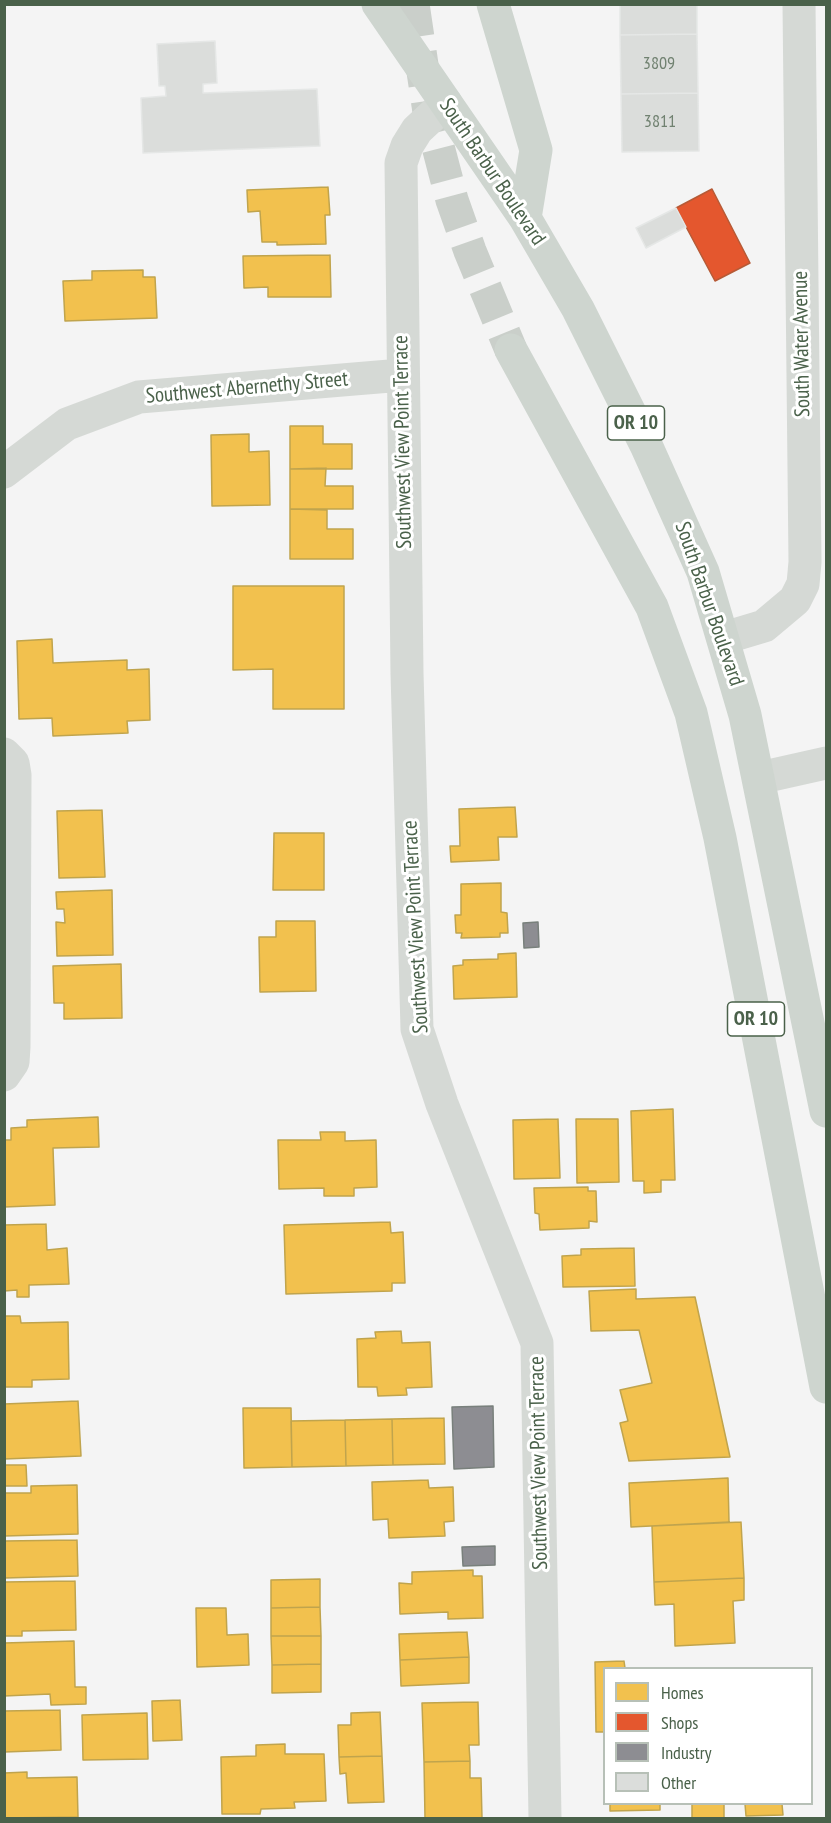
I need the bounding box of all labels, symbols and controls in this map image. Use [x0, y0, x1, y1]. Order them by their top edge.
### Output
house number: 3809 [643, 53, 675, 75]
street label: South Barbur Boulevard [434, 94, 550, 250]
house number: 3811 [644, 111, 676, 133]
street label: South Water Avenue [788, 271, 816, 417]
street label: Southwest View Point Terrace [389, 335, 417, 549]
street label: Southwest Abernethy Street [145, 367, 349, 409]
road number: OR 10 [608, 406, 664, 440]
street label: South Barbur Boulevard [669, 519, 749, 689]
street label: Southwest View Point Terrace [398, 820, 434, 1034]
road number: OR 10 [728, 1002, 784, 1036]
street label: Southwest View Point Terrace [525, 1356, 553, 1570]
legend [603, 1667, 813, 1805]
text: Homes [661, 1681, 704, 1704]
text: Shops [661, 1711, 698, 1734]
text: Industry [661, 1741, 711, 1764]
text: Other [661, 1771, 696, 1794]

